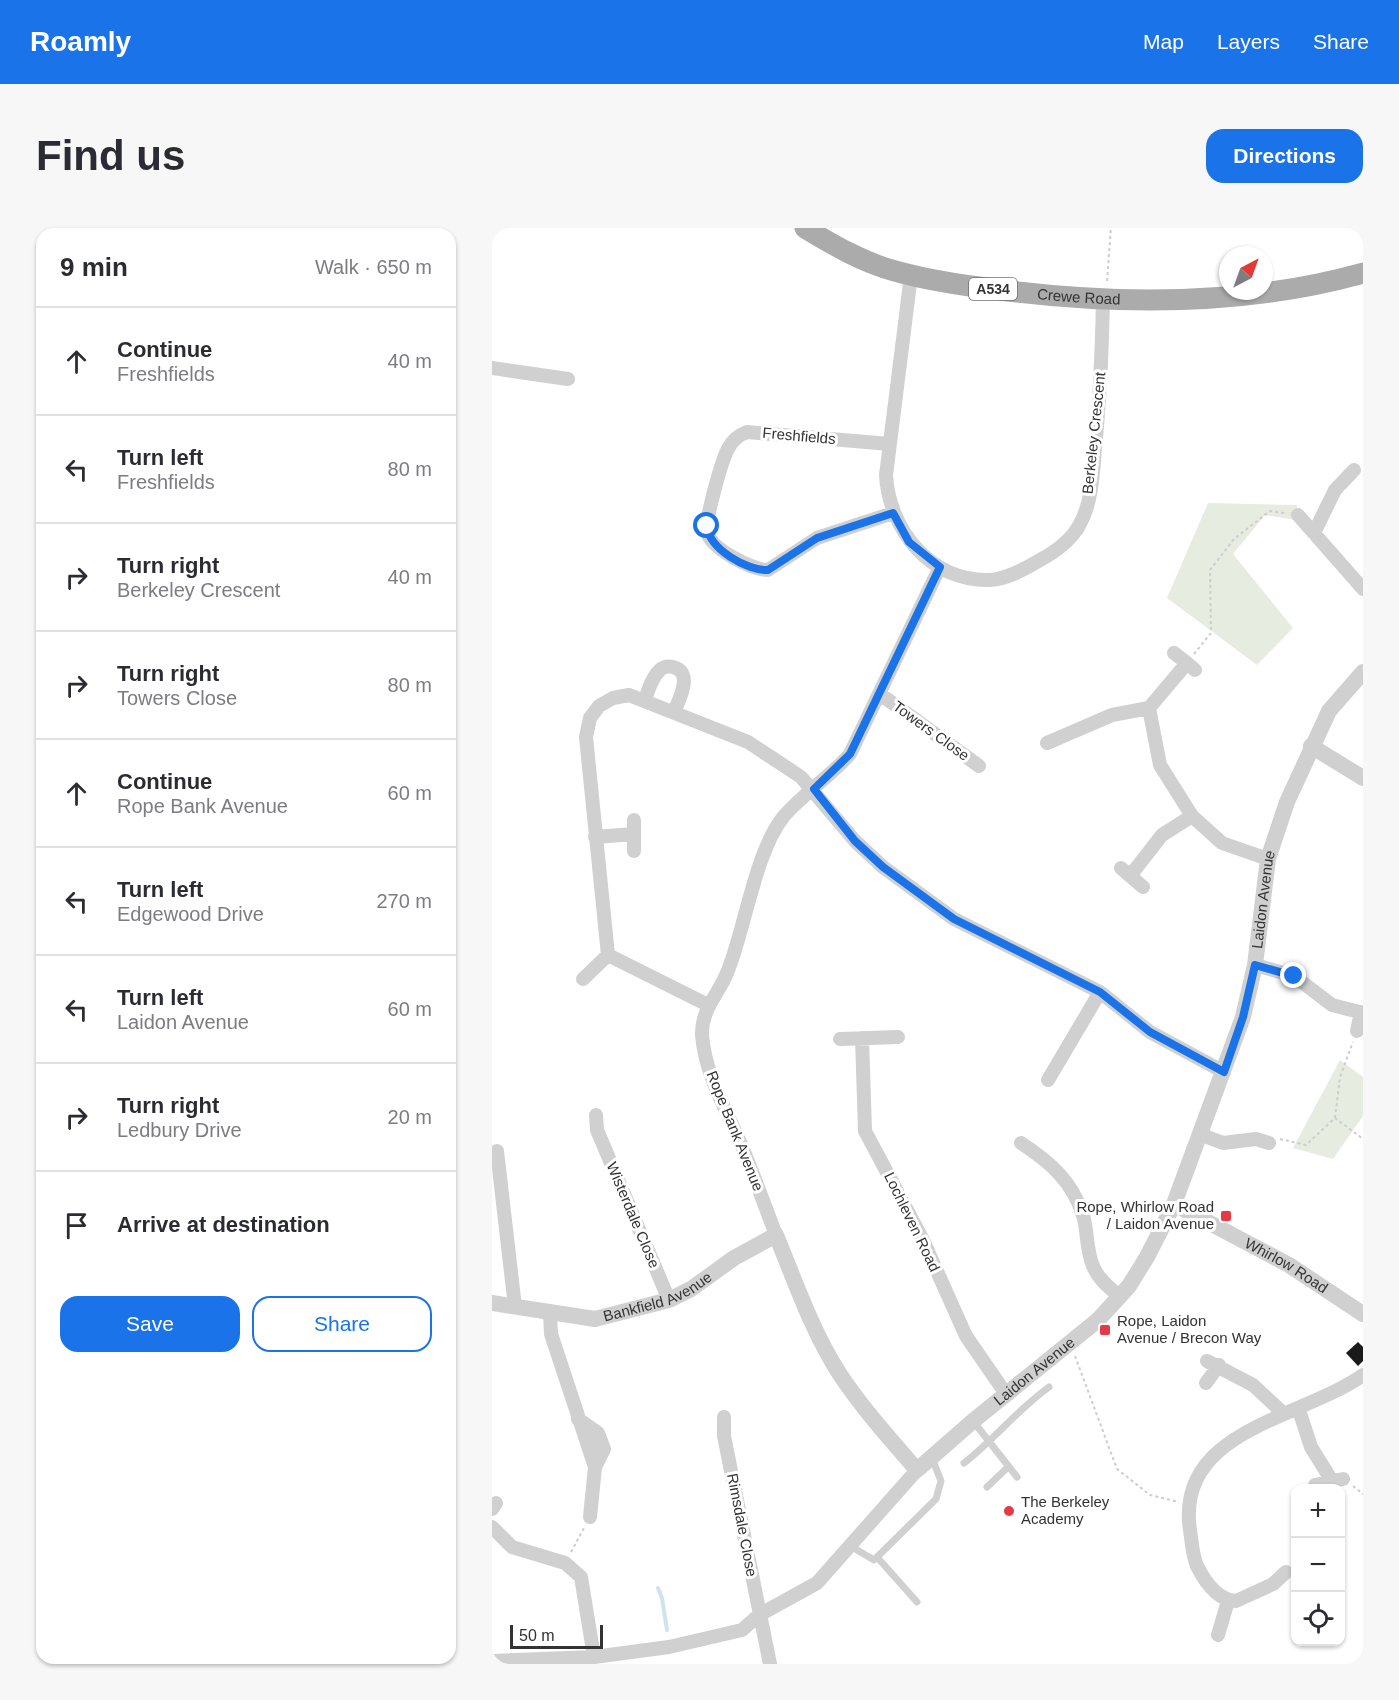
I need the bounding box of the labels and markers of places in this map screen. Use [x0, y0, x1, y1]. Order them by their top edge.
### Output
place label: Rope, Whirlow Road / Laidon Avenue [1076, 1198, 1214, 1232]
marker: Rope, Whirlow Road / Laidon Avenue [1219, 1209, 1233, 1223]
place label: Rope, Laidon Avenue / Brecon Way [1117, 1312, 1262, 1346]
marker: Rope, Laidon Avenue / Brecon Way [1098, 1323, 1112, 1337]
place label: The Berkeley Academy [1021, 1493, 1110, 1527]
marker: The Berkeley Academy [1002, 1504, 1016, 1518]

